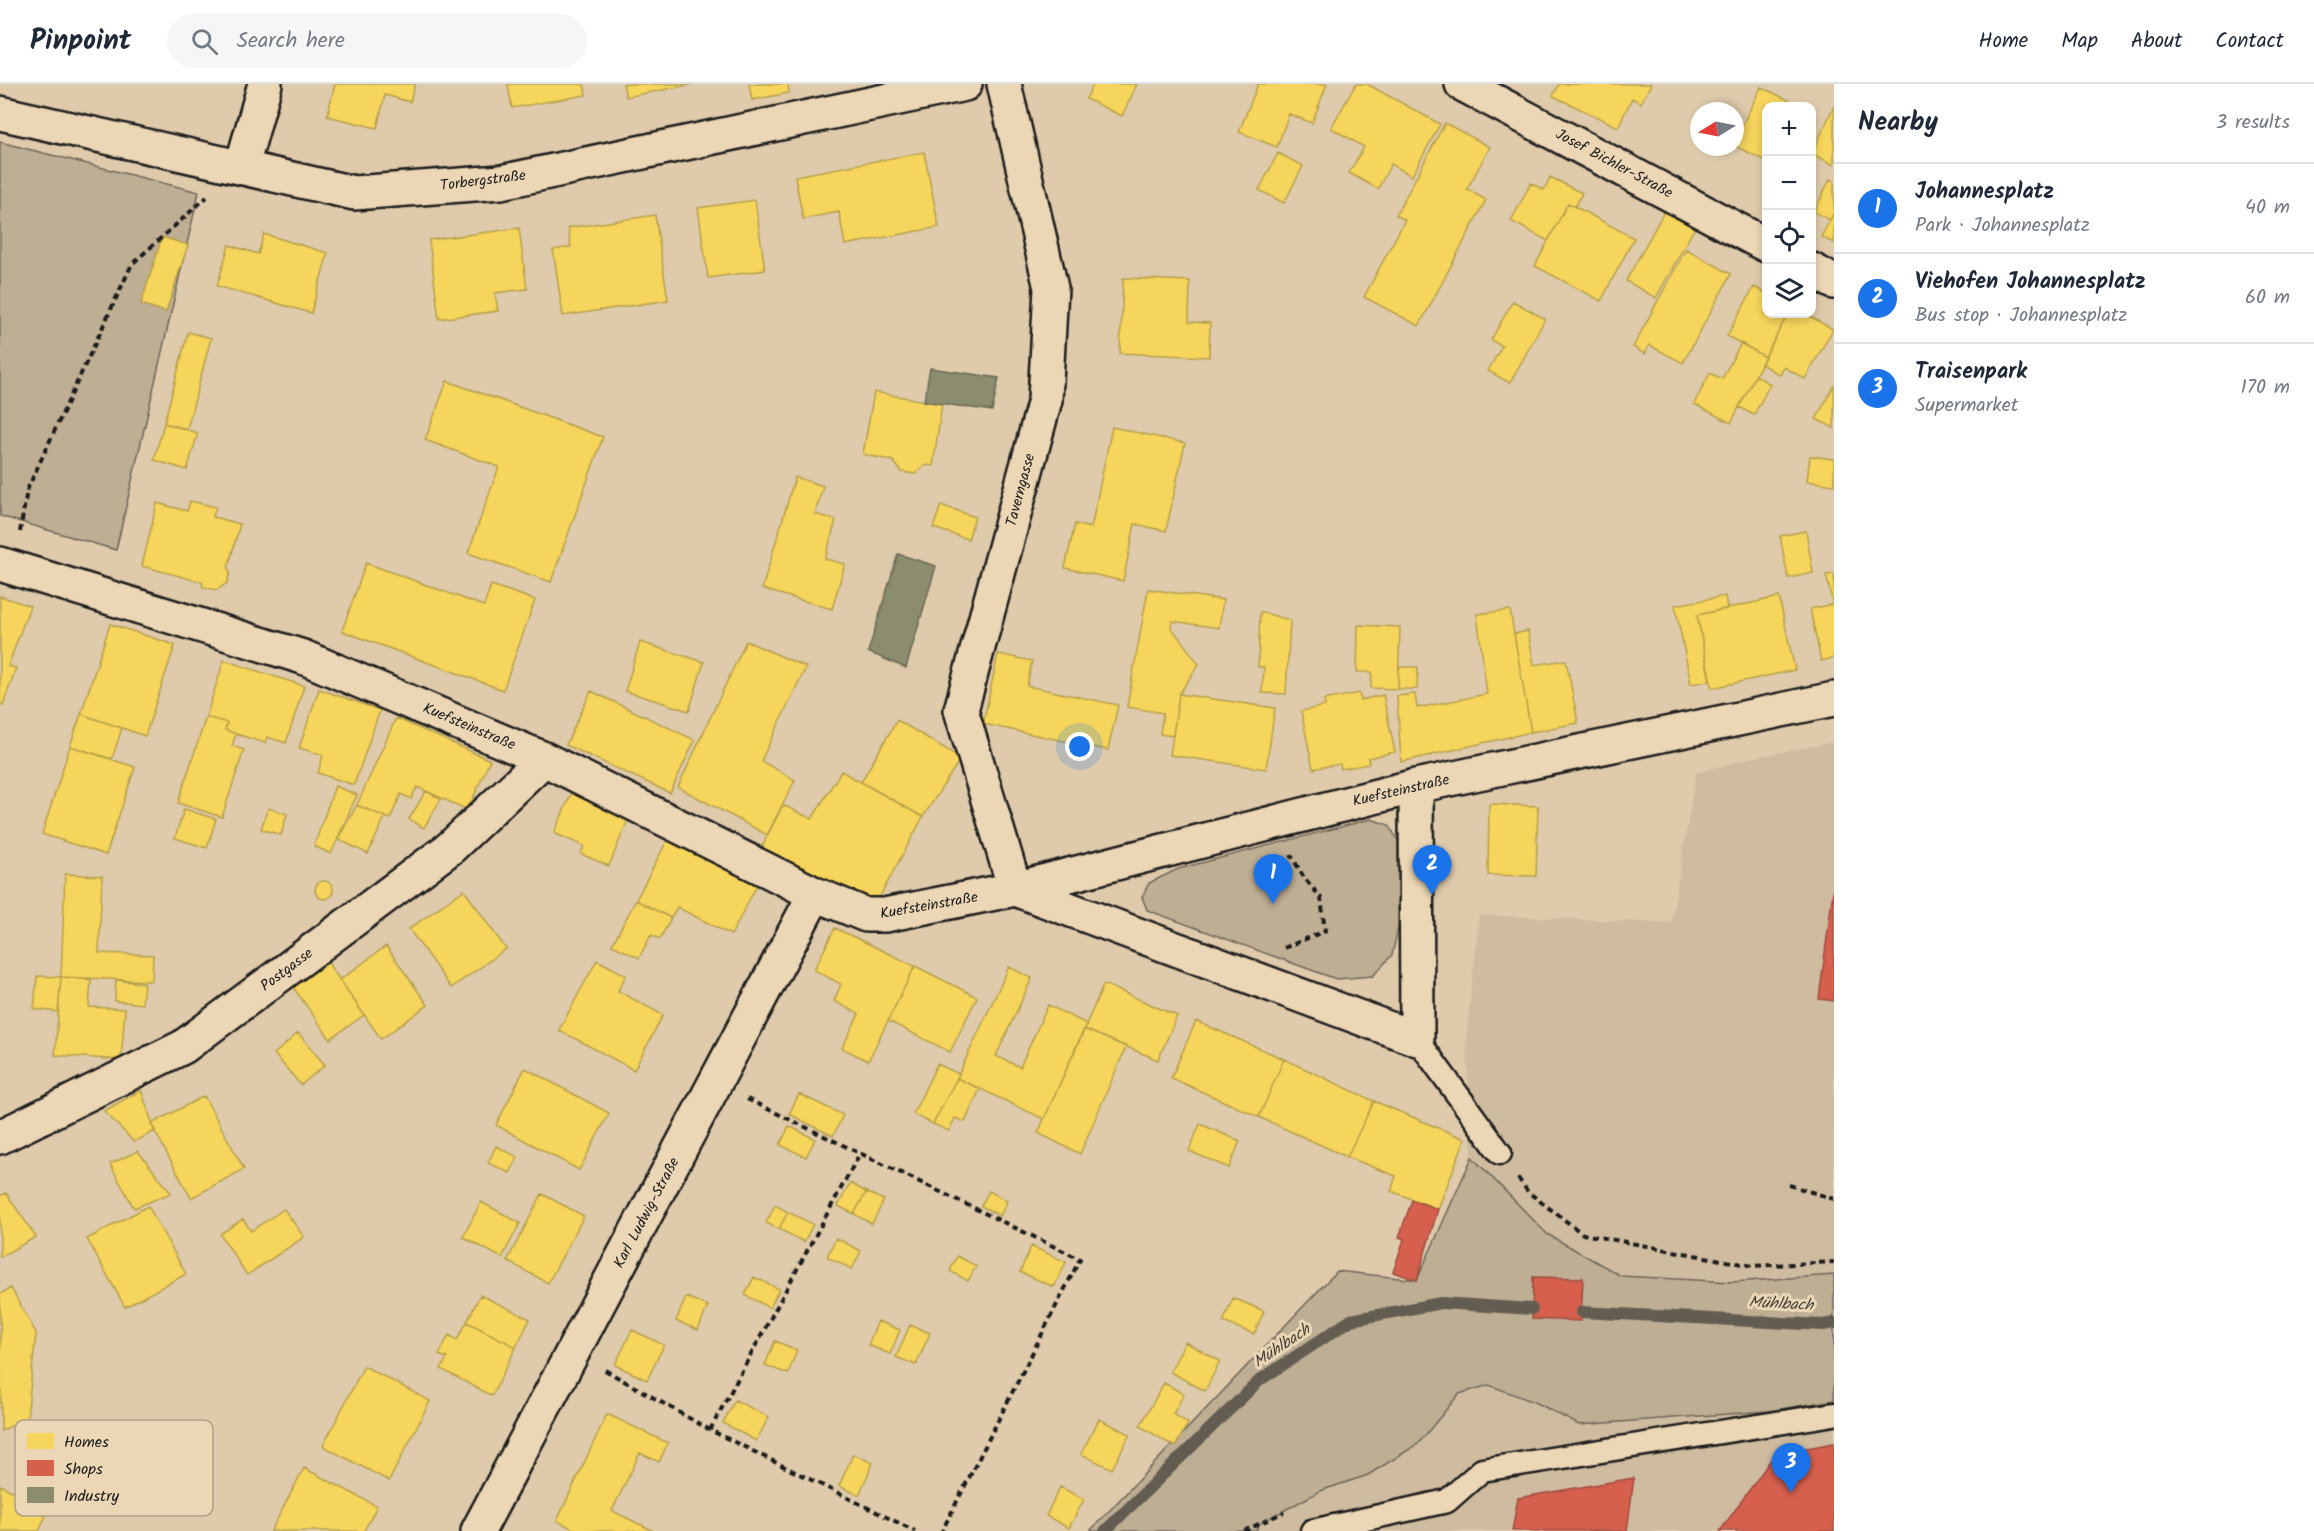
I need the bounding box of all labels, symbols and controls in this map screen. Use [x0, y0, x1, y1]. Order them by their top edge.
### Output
search box [167, 14, 587, 68]
text: Pinpoint [30, 19, 131, 64]
text: Search here [236, 24, 345, 59]
icon: search [188, 25, 221, 58]
text: Home [1979, 25, 2028, 58]
text: Map [2061, 25, 2098, 58]
text: About [2131, 25, 2182, 58]
text: Contact [2215, 25, 2284, 58]
north arrow [1690, 102, 1744, 156]
map controls [1762, 102, 1816, 318]
button: + [1762, 102, 1816, 156]
text: Nearby [1858, 102, 1938, 144]
text: 3 results [2216, 107, 2290, 139]
street label: Josef Bichler-Straße [1551, 123, 1677, 205]
button: − [1762, 156, 1816, 210]
street label: Torbergstraße [439, 164, 527, 198]
text: Johannesplatz [1915, 175, 2054, 210]
text: 1 [1874, 192, 1881, 224]
text: 40 m [2245, 192, 2290, 224]
button: locate [1762, 210, 1816, 264]
text: Park · Johannesplatz [1915, 210, 2090, 242]
button: layers [1762, 264, 1816, 318]
text: Viehofen Johannesplatz [1915, 265, 2146, 300]
text: 2 [1872, 282, 1883, 314]
text: 60 m [2245, 282, 2290, 314]
text: Bus stop · Johannesplatz [1915, 300, 2127, 332]
text: Traisenpark [1915, 355, 2027, 390]
text: 3 [1872, 372, 1883, 404]
text: 170 m [2241, 372, 2290, 404]
text: Supermarket [1915, 390, 2018, 422]
street label: Taverngasse [1000, 451, 1042, 529]
street label: Kuefsteinstraße [419, 697, 519, 757]
your location [1065, 732, 1094, 761]
street label: Kuefsteinstraße [1350, 768, 1452, 814]
pin: 2 [1412, 846, 1452, 895]
pin: 1 [1254, 854, 1292, 904]
street label: Kuefsteinstraße [878, 886, 980, 926]
street label: Postgasse [255, 942, 319, 998]
street label: Karl Ludwig-Straße [608, 1153, 686, 1273]
water label: Mühlbach [1748, 1290, 1815, 1318]
water label: Mühlbach [1248, 1317, 1317, 1374]
legend [15, 1420, 213, 1516]
text: Homes [64, 1430, 109, 1455]
pin: 3 [1772, 1444, 1810, 1493]
text: Shops [64, 1457, 103, 1482]
text: Industry [64, 1484, 119, 1509]

